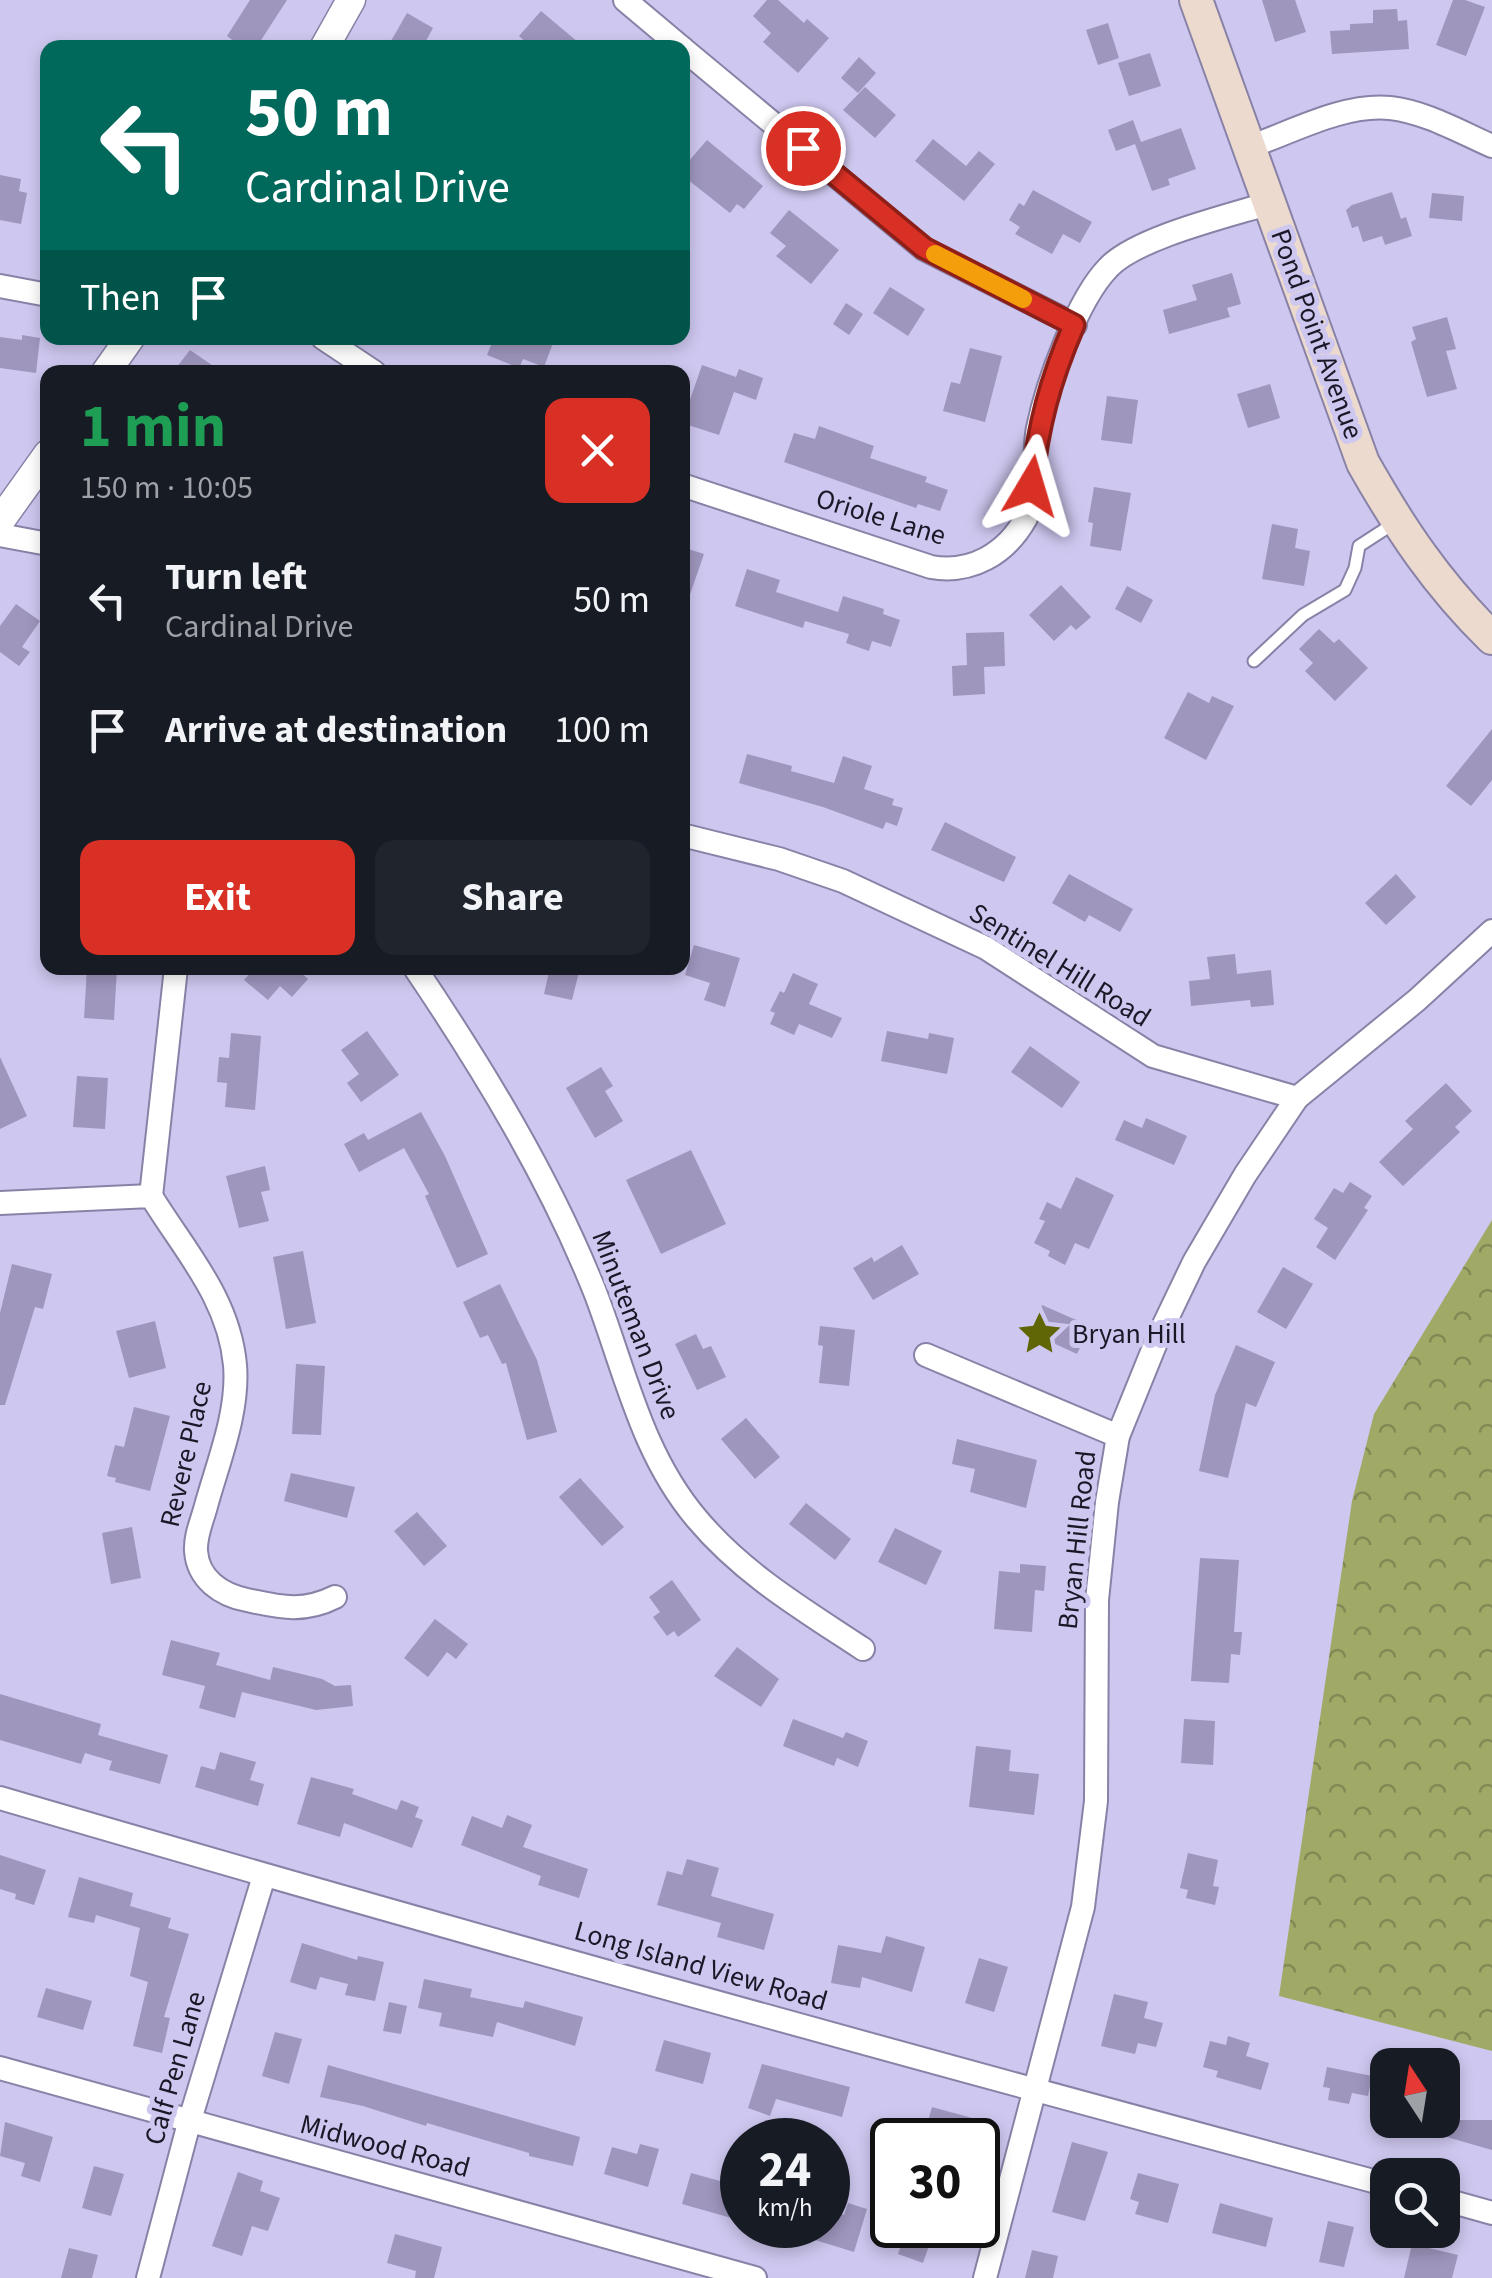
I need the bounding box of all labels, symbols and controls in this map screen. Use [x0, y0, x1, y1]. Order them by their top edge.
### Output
text: 50 m [245, 63, 393, 163]
icon: left [80, 80, 210, 210]
pin [761, 106, 846, 191]
icon: arrive [776, 121, 831, 176]
text: Cardinal Drive [245, 156, 510, 220]
street label: Pond Point Avenue [1260, 223, 1374, 445]
icon: arrive [181, 270, 236, 325]
text: Then [80, 271, 161, 325]
text: 1 min [80, 385, 226, 470]
button: close [545, 398, 650, 503]
position arrow [979, 434, 1083, 538]
text: 150 m · 10:05 [80, 465, 253, 511]
street label: Oriole Lane [811, 478, 951, 556]
text: Turn left [165, 550, 307, 604]
icon: left [80, 573, 135, 628]
text: 50 m [573, 573, 650, 627]
text: Cardinal Drive [165, 604, 353, 650]
icon: arrive [80, 703, 135, 758]
text: Arrive at destination [165, 703, 507, 757]
text: 100 m [554, 703, 650, 757]
button: Exit [80, 840, 355, 955]
button: Share [375, 840, 650, 955]
street label: Sentinel Hill Road [961, 893, 1159, 1037]
street label: Minuteman Drive [582, 1225, 690, 1425]
place icon: Bryan Hill [1015, 1310, 1063, 1358]
place label: Bryan Hill [1072, 1314, 1186, 1354]
street label: Revere Place [150, 1377, 222, 1531]
street label: Bryan Hill Road [1048, 1449, 1106, 1631]
street label: Long Island View Road [570, 1911, 832, 2021]
street label: Calf Pen Lane [134, 1987, 216, 2149]
north arrow [1370, 2048, 1460, 2138]
map controls [1370, 2048, 1460, 2248]
street label: Midwood Road [296, 2104, 474, 2188]
speed limit sign: 30 [870, 2118, 1000, 2248]
text: 24 [759, 2135, 811, 2206]
button: search [1370, 2158, 1460, 2248]
text: km/h [757, 2190, 813, 2226]

